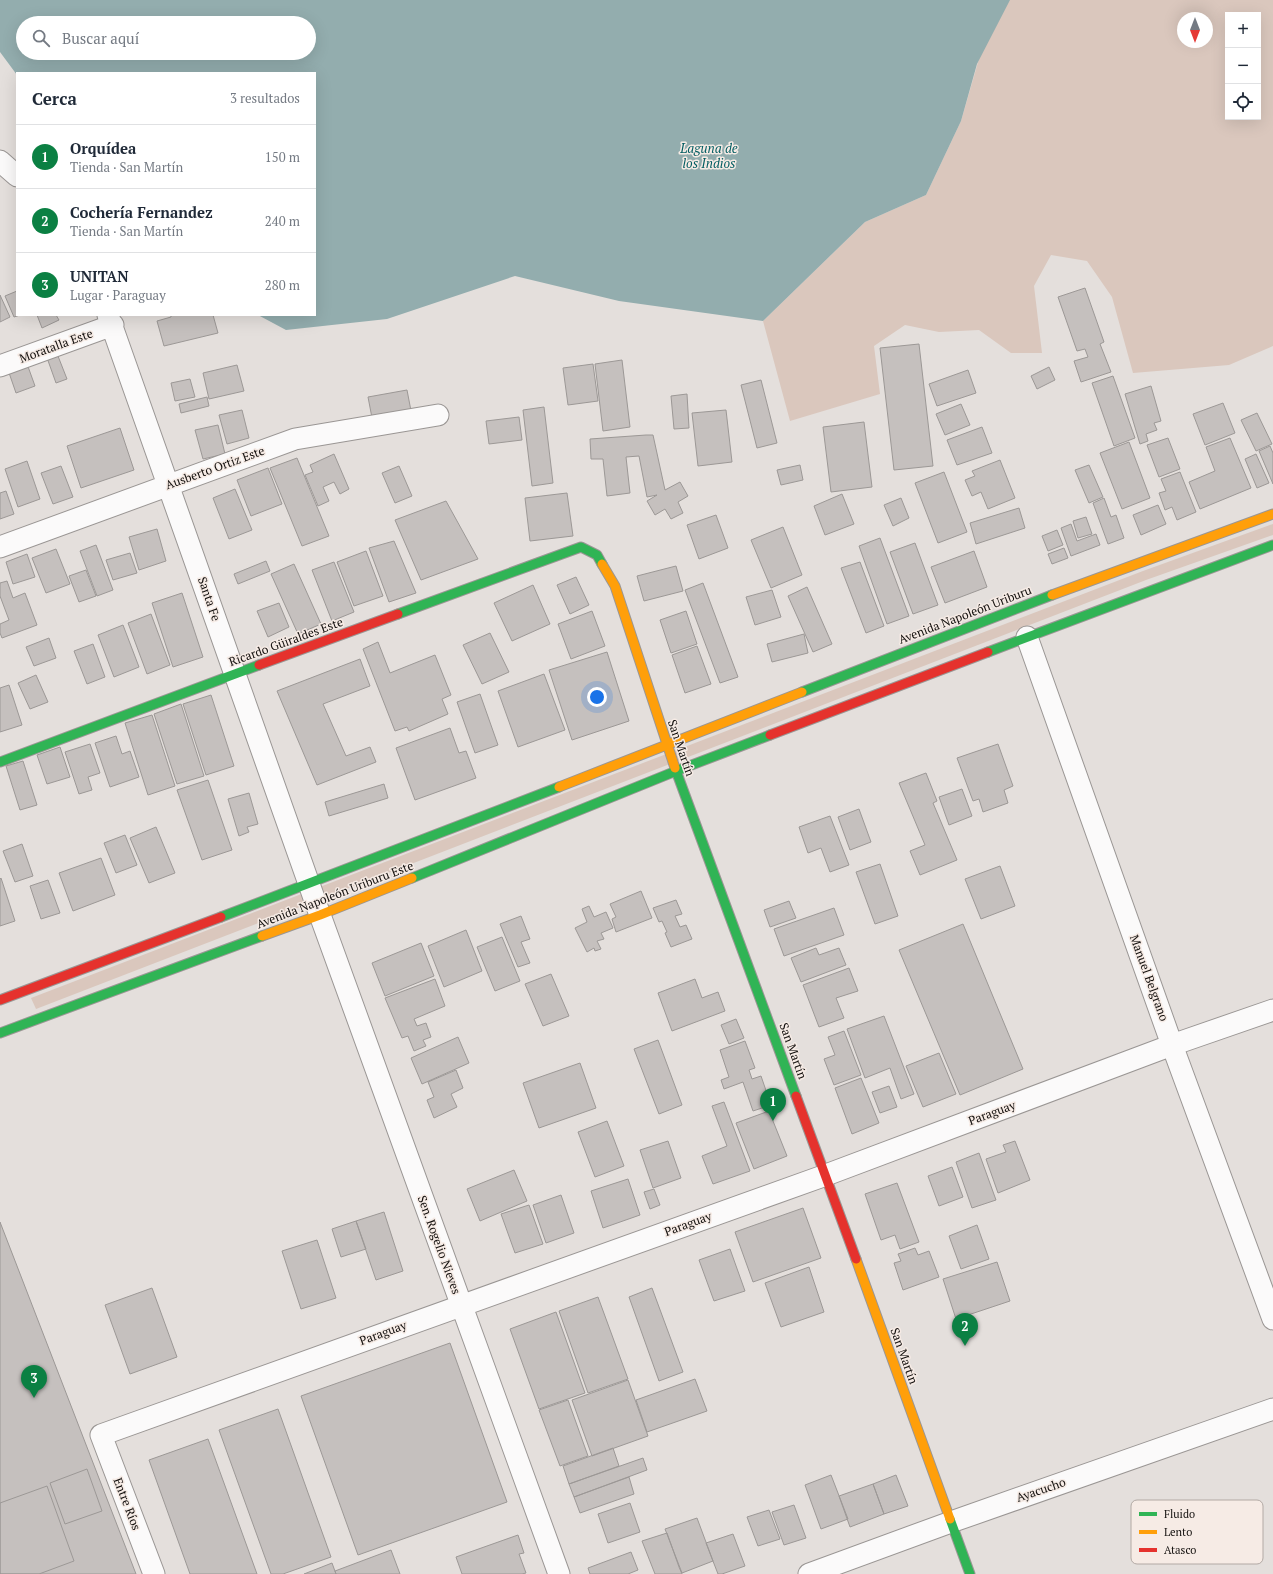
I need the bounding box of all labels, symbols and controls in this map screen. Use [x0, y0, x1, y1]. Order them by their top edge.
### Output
north arrow [1177, 12, 1213, 48]
map controls [1225, 12, 1261, 120]
button: + [1225, 12, 1261, 48]
search box [16, 16, 316, 60]
icon: search [30, 27, 52, 49]
text: Buscar aquí [62, 28, 139, 48]
button: − [1225, 48, 1261, 84]
button: locate [1225, 84, 1261, 120]
text: Cerca [32, 87, 77, 110]
text: 3 resultados [230, 89, 300, 107]
text: Orquídea [70, 138, 136, 158]
water label: Laguna de los Indios [679, 139, 738, 172]
text: 1 [41, 148, 49, 166]
text: 150 m [265, 148, 300, 166]
text: Tienda · San Martín [70, 158, 183, 176]
text: Cochería Fernandez [70, 202, 213, 222]
text: 2 [41, 212, 49, 230]
text: 240 m [265, 212, 300, 230]
text: Tienda · San Martín [70, 222, 183, 240]
text: UNITAN [70, 266, 129, 286]
text: 3 [41, 276, 49, 294]
text: 280 m [265, 276, 300, 294]
text: Lugar · Paraguay [70, 286, 166, 304]
street label: Moratalla Este [17, 325, 95, 366]
street label: Ausberto Ortiz Este [163, 443, 266, 492]
street label: Santa Fe [195, 575, 224, 623]
street label: Avenida Napoleón Uriburu [896, 582, 1034, 647]
street label: Ricardo Güiraldes Este [227, 614, 345, 669]
your location [587, 687, 607, 707]
street label: San Martín [665, 718, 698, 778]
street label: Avenida Napoleón Uriburu Este [254, 858, 415, 931]
street label: Manuel Belgrano [1127, 933, 1172, 1023]
street label: San Martín [776, 1021, 811, 1081]
pin: 1 [760, 1088, 786, 1121]
street label: Paraguay [966, 1097, 1018, 1128]
street label: Sen. Rogelio Nieves [415, 1193, 464, 1296]
street label: Paraguay [662, 1208, 714, 1239]
pin: 2 [952, 1313, 978, 1346]
street label: Paraguay [357, 1317, 409, 1348]
street label: San Martín [887, 1326, 922, 1386]
pin: 3 [21, 1365, 47, 1398]
street label: Ayacucho [1014, 1474, 1068, 1505]
street label: Entre Ríos [111, 1475, 144, 1532]
legend [1131, 1500, 1263, 1564]
text: Fluido [1164, 1507, 1195, 1521]
text: Lento [1164, 1525, 1192, 1539]
text: Atasco [1164, 1543, 1196, 1557]

